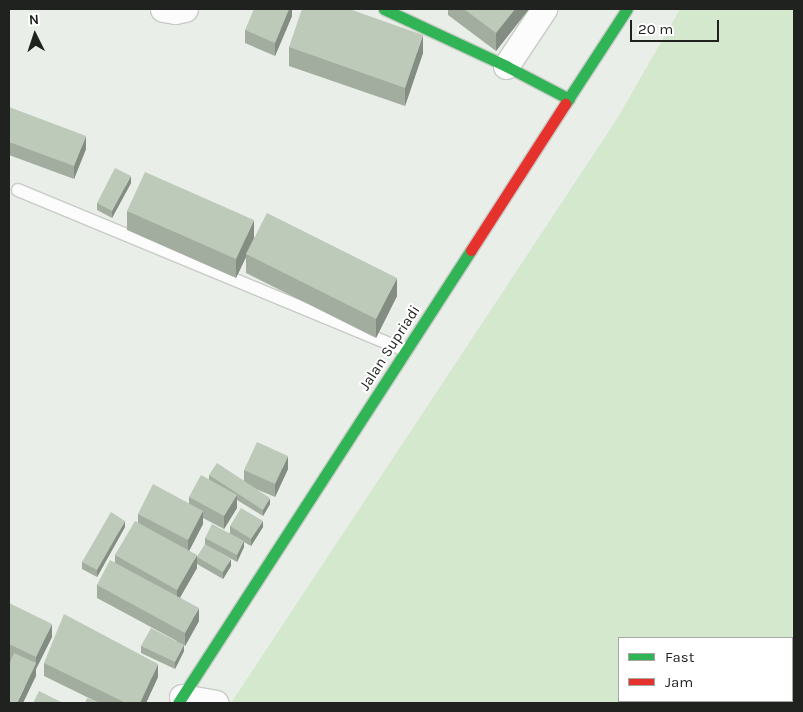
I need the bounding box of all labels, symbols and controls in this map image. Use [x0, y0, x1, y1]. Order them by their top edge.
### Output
north arrow [10, 10, 60, 60]
scale bar [633, 10, 722, 42]
text: N [28, 11, 40, 28]
text: 20 m [638, 20, 673, 38]
street label: Jalan Supriadi [356, 302, 424, 394]
legend [618, 637, 793, 702]
text: Fast [665, 648, 694, 666]
text: Jam [665, 673, 693, 691]

